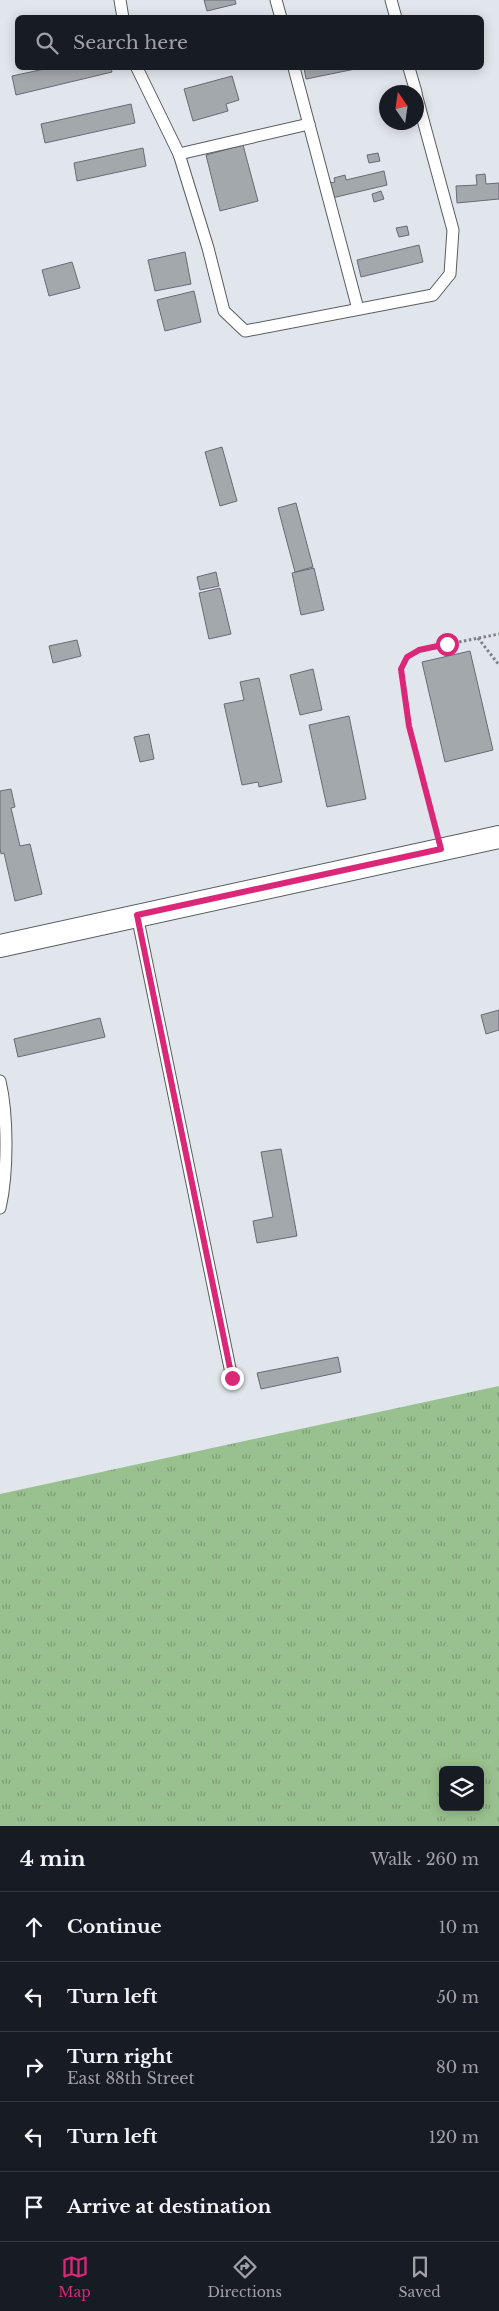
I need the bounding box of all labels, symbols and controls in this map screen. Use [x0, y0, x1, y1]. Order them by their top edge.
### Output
search box [15, 15, 484, 70]
icon: search [33, 29, 61, 57]
text: Search here [73, 31, 188, 54]
north arrow [379, 85, 424, 130]
route start [436, 633, 459, 656]
route end [221, 1367, 244, 1390]
map controls [439, 1766, 484, 1811]
button: layers [439, 1766, 484, 1811]
text: 4 min [20, 1846, 86, 1872]
text: Walk · 260 m [371, 1849, 479, 1869]
icon: ahead [20, 1913, 48, 1941]
text: Continue [67, 1915, 162, 1938]
text: 10 m [439, 1917, 479, 1937]
icon: left [20, 1983, 48, 2011]
text: Turn left [67, 1985, 158, 2008]
text: 50 m [437, 1987, 479, 2007]
text: Turn right [67, 2045, 173, 2068]
icon: right [20, 2053, 48, 2081]
text: 80 m [436, 2057, 479, 2077]
text: East 88th Street [67, 2068, 195, 2088]
icon: left [20, 2123, 48, 2151]
text: Turn left [67, 2125, 158, 2148]
text: 120 m [429, 2127, 479, 2147]
icon: arrive [20, 2193, 48, 2221]
text: Arrive at destination [67, 2195, 271, 2218]
tab: Map [58, 2253, 91, 2301]
tab: Directions [207, 2253, 282, 2301]
tab: Saved [398, 2253, 441, 2301]

